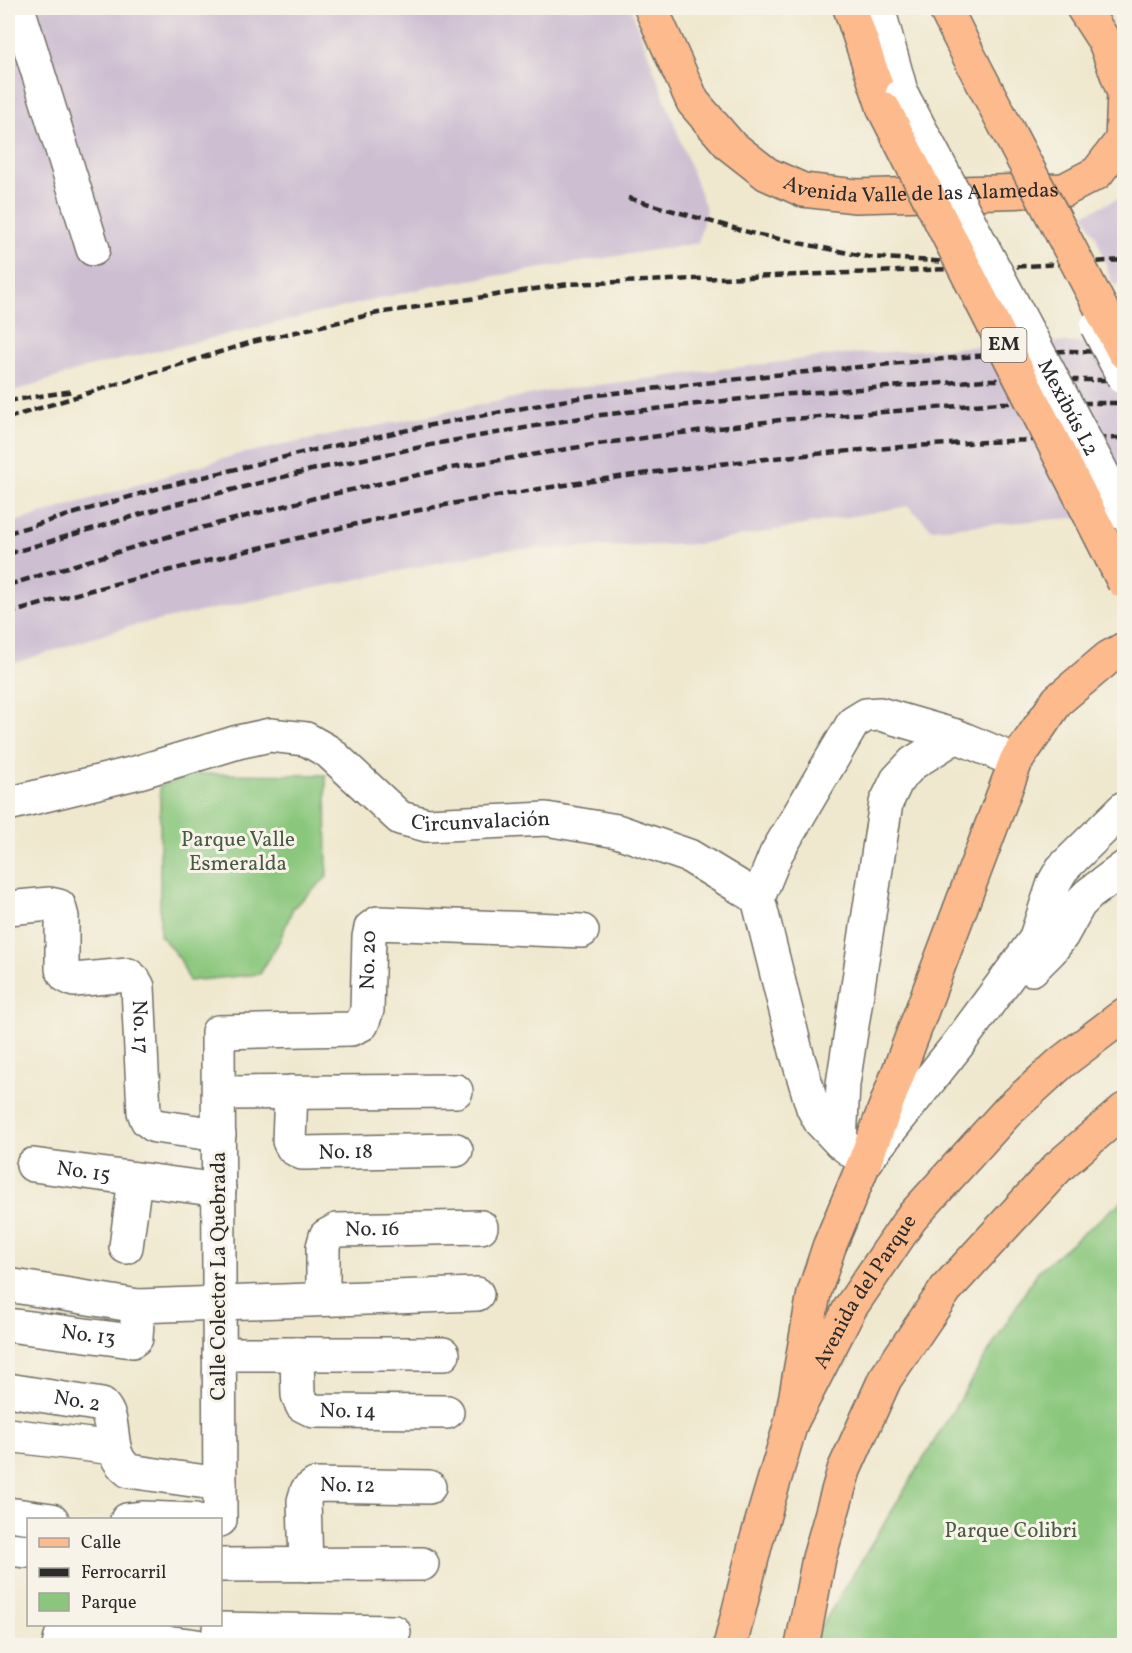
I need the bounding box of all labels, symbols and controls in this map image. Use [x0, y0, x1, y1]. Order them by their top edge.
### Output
street label: Avenida Valle de las Alamedas [779, 169, 1059, 211]
road number: EM [982, 328, 1026, 362]
street label: Mexibús L2 [1030, 354, 1105, 461]
street label: Circunvalación [408, 804, 551, 840]
park label: Parque Valle Esmeralda [181, 826, 295, 879]
street label: No. 20 [353, 927, 385, 990]
street label: No. 17 [124, 999, 156, 1055]
street label: No. 18 [318, 1137, 373, 1167]
street label: Calle Colector La Quebrada [205, 1151, 234, 1401]
street label: No. 15 [55, 1154, 112, 1190]
street label: Avenida del Parque [807, 1209, 924, 1374]
street label: No. 16 [344, 1214, 400, 1244]
street label: No. 13 [59, 1317, 117, 1353]
street label: No. 2 [52, 1383, 103, 1419]
street label: No. 14 [319, 1397, 376, 1426]
street label: No. 12 [320, 1471, 375, 1501]
park label: Parque Colibri [945, 1517, 1077, 1546]
legend [27, 1518, 222, 1626]
text: Calle [81, 1531, 121, 1556]
text: Ferrocarril [81, 1561, 166, 1586]
text: Parque [81, 1591, 136, 1616]

